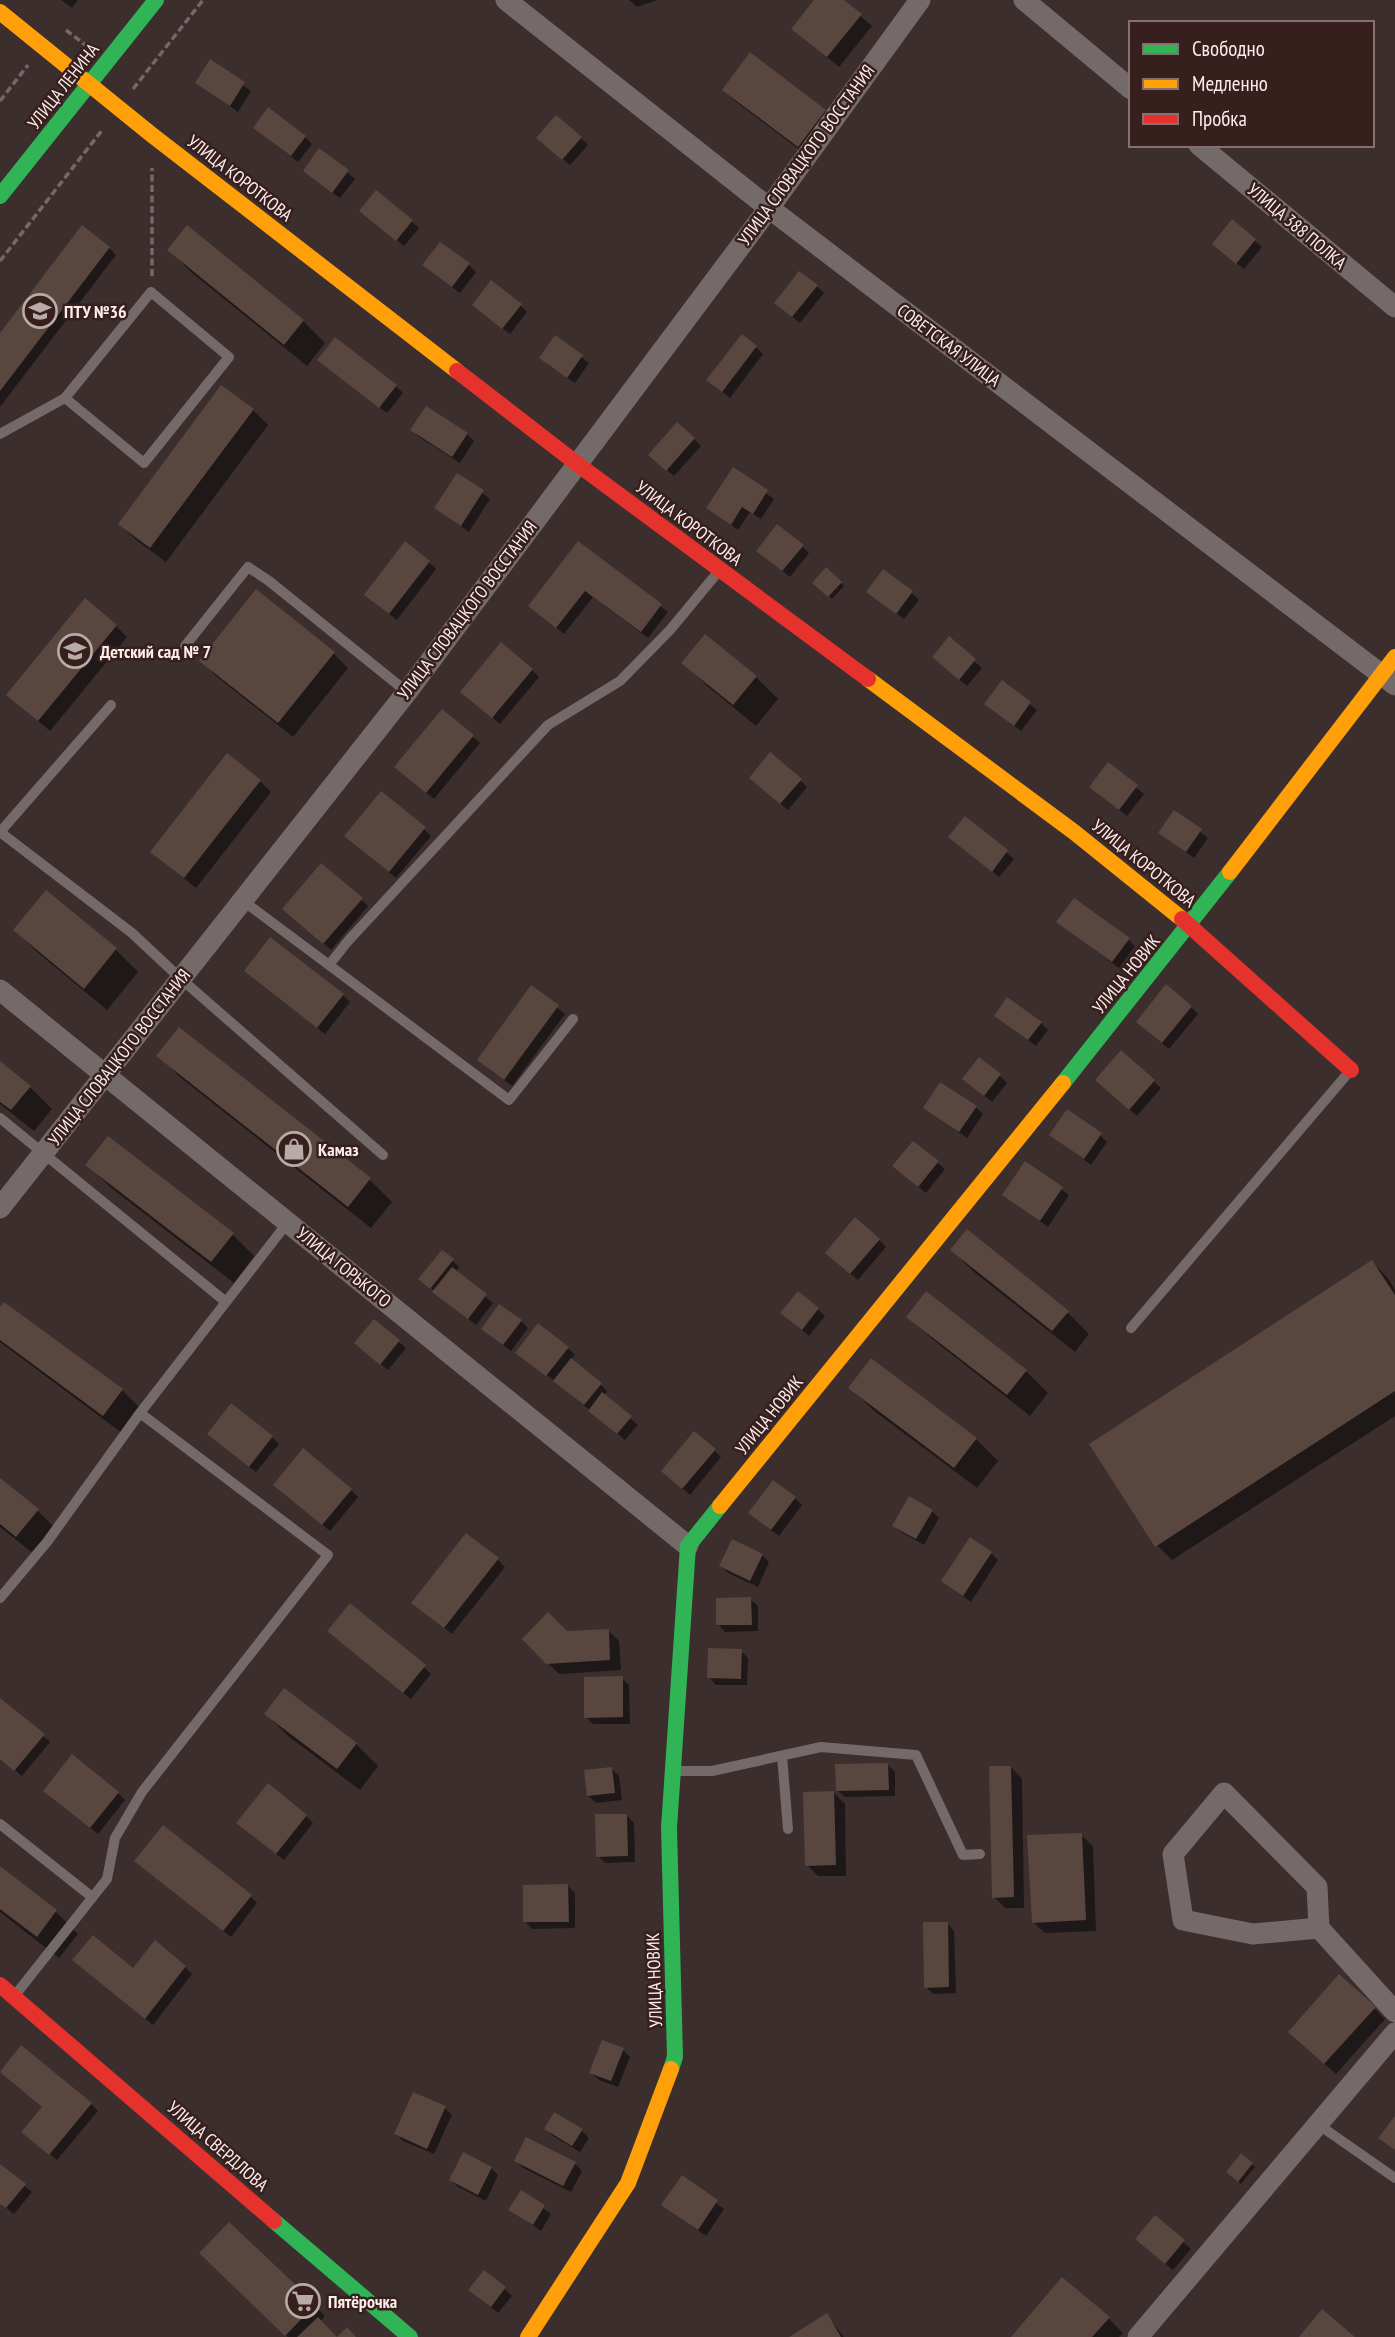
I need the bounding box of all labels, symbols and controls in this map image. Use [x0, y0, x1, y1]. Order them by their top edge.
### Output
legend [1129, 21, 1374, 147]
text: Свободно [1192, 35, 1265, 62]
street label: УЛИЦА ЛЕНИНА [22, 38, 104, 134]
street label: УЛИЦА СЛОВАЦКОГО ВОССТАНИЯ [733, 60, 879, 250]
text: Медленно [1192, 70, 1268, 97]
text: Пробка [1192, 105, 1247, 132]
street label: УЛИЦА КОРОТКОВА [183, 130, 298, 227]
street label: УЛИЦА 388 ПОЛКА [1243, 178, 1352, 274]
school or university icon: ПТУ №36 [21, 292, 59, 330]
street label: СОВЕТСКАЯ УЛИЦА [893, 299, 1006, 392]
place label: ПТУ №36 [64, 300, 127, 323]
street label: УЛИЦА КОРОТКОВА [631, 475, 747, 571]
street label: УЛИЦА СЛОВАЦКОГО ВОССТАНИЯ [392, 516, 542, 704]
school or university icon: Детский сад № 7 [56, 632, 94, 670]
place label: Детский сад № 7 [100, 640, 211, 663]
street label: УЛИЦА КОРОТКОВА [1087, 814, 1201, 912]
street label: УЛИЦА НОВИК [1087, 930, 1165, 1018]
street label: УЛИЦА СЛОВАЦКОГО ВОССТАНИЯ [43, 964, 195, 1150]
shop icon: Камаз [275, 1130, 313, 1168]
place label: Камаз [318, 1138, 359, 1161]
street label: УЛИЦА ГОРЬКОГО [292, 1222, 396, 1312]
street label: УЛИЦА НОВИК [730, 1371, 808, 1459]
street label: УЛИЦА НОВИК [641, 1932, 667, 2028]
street label: УЛИЦА СВЕРДЛОВА [163, 2096, 274, 2196]
supermarket icon: Пятёрочка [284, 2282, 322, 2320]
place label: Пятёрочка [328, 2290, 397, 2313]

